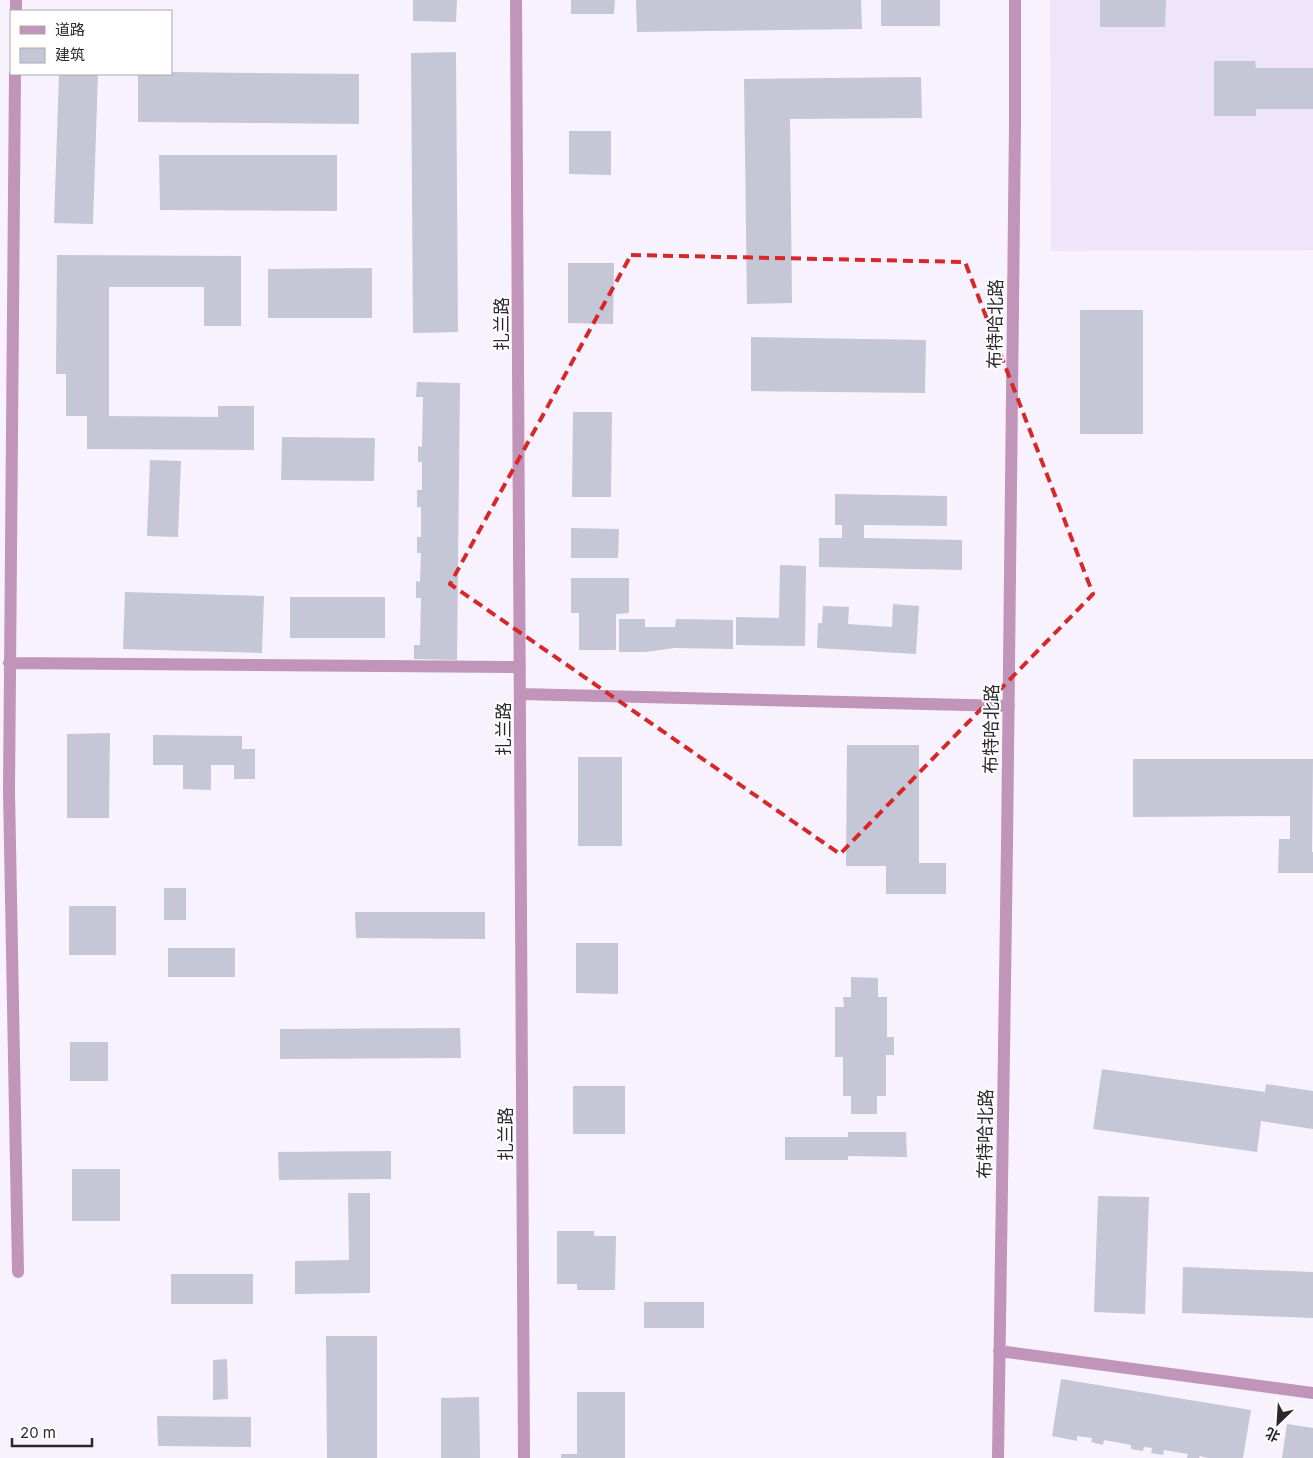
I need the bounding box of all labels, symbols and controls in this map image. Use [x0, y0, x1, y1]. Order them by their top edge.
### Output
legend [10, 10, 172, 75]
text: 道路 [55, 20, 85, 39]
text: 建筑 [55, 45, 85, 64]
street label: 布特哈北路 [984, 279, 1006, 369]
street label: 扎兰路 [491, 297, 512, 351]
street label: 布特哈北路 [980, 684, 1002, 774]
street label: 扎兰路 [493, 702, 514, 756]
street label: 布特哈北路 [974, 1089, 996, 1179]
street label: 扎兰路 [495, 1107, 516, 1161]
north arrow [1253, 1398, 1303, 1448]
scale bar [12, 1416, 92, 1448]
text: 20 m [20, 1423, 56, 1442]
text: 北 [1262, 1425, 1282, 1446]

